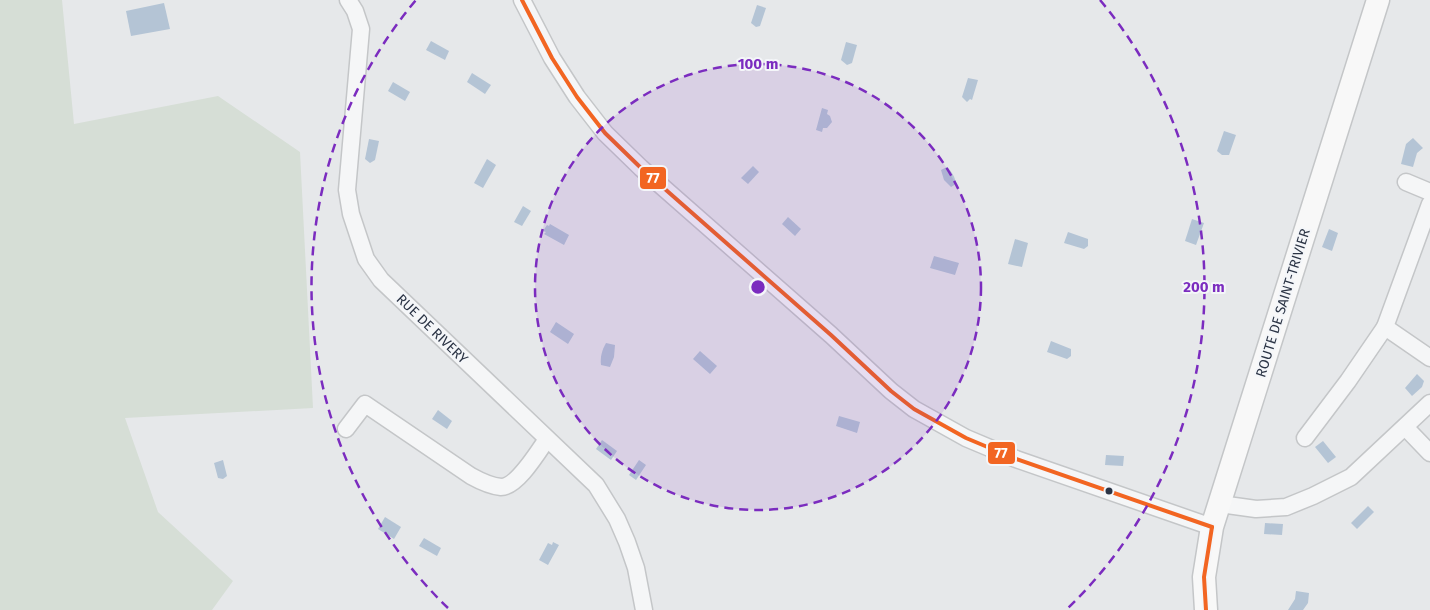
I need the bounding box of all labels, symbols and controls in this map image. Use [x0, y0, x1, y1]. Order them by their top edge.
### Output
text: 100 m [738, 55, 778, 73]
line badge: 77 [639, 166, 667, 190]
text: 77 [646, 170, 660, 187]
street label: ROUTE DE SAINT-TRIVIER [1252, 226, 1314, 379]
centre of rings [749, 278, 767, 296]
text: 200 m [1183, 278, 1225, 296]
street label: RUE DE RIVERY [393, 291, 471, 368]
line badge: 77 [987, 441, 1016, 465]
text: 77 [994, 445, 1008, 462]
unlabelled marker [1104, 486, 1114, 496]

